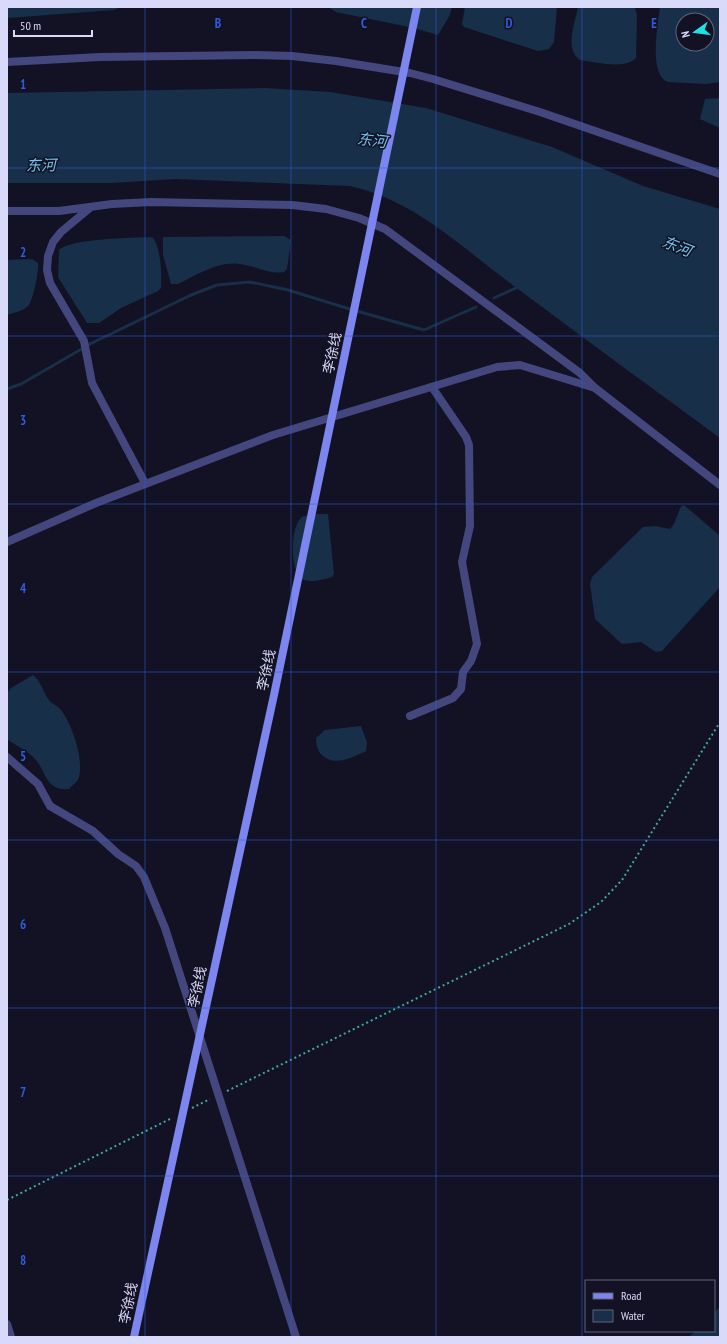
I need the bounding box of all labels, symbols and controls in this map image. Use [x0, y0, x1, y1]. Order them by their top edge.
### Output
scale bar [14, 12, 92, 38]
north arrow [675, 12, 715, 52]
text: B [215, 15, 221, 32]
text: C [361, 15, 367, 32]
text: D [506, 15, 513, 32]
text: E [651, 15, 657, 32]
text: 50 m [20, 18, 41, 33]
text: N [678, 30, 693, 39]
text: 1 [20, 76, 26, 93]
water label: 东河 [356, 129, 391, 152]
water label: 东河 [26, 155, 59, 175]
water label: 东河 [660, 232, 697, 261]
text: 2 [20, 244, 26, 261]
street label: 李徐线 [319, 331, 345, 375]
text: 3 [20, 412, 26, 429]
text: 4 [20, 580, 27, 597]
street label: 李徐线 [253, 648, 279, 692]
text: 5 [20, 748, 26, 765]
text: 6 [20, 916, 26, 933]
street label: 李徐线 [184, 965, 210, 1009]
text: 7 [20, 1084, 26, 1101]
text: 8 [20, 1252, 26, 1269]
legend [585, 1280, 715, 1332]
street label: 李徐线 [115, 1281, 141, 1325]
text: Road [621, 1288, 641, 1303]
text: Water [621, 1308, 646, 1323]

